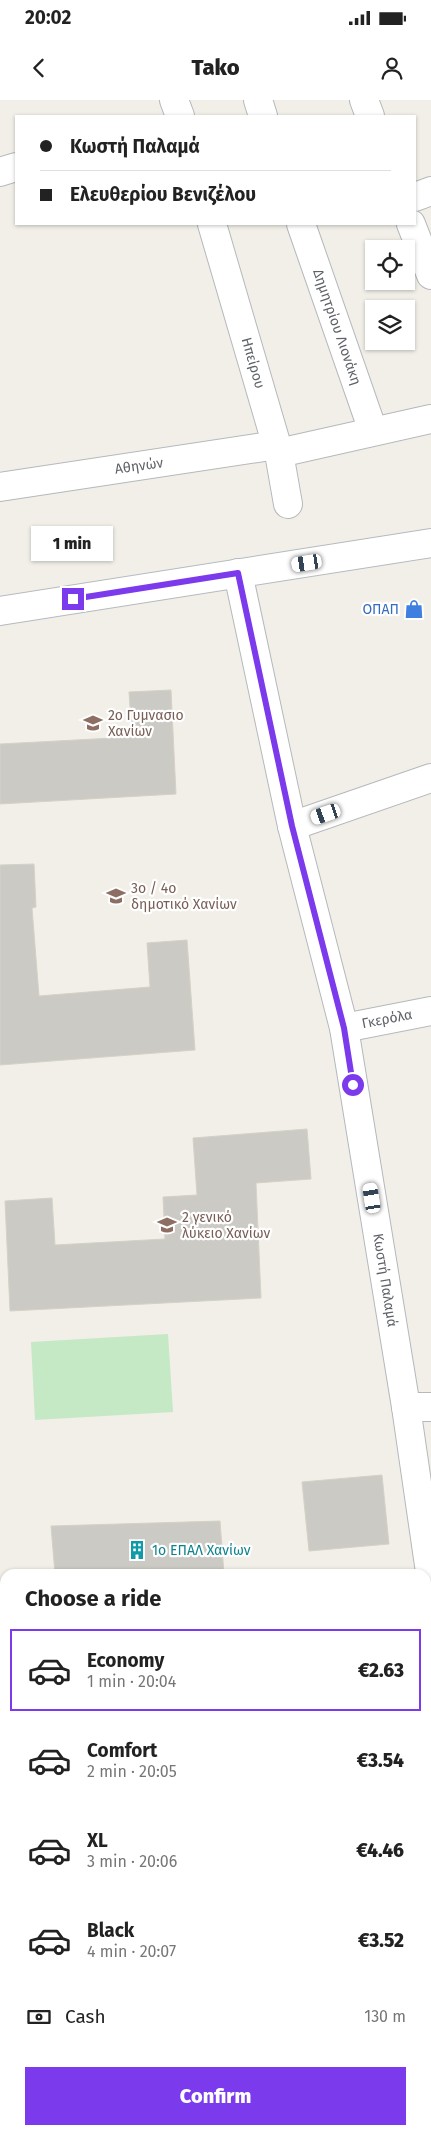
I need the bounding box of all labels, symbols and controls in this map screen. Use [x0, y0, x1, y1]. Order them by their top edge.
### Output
text: 20:02 [25, 6, 71, 29]
icon: back [25, 54, 53, 82]
text: Tako [192, 54, 239, 81]
icon: person [378, 54, 406, 82]
text: Κωστή Παλαμά [70, 135, 200, 158]
text: Ελευθερίου Βενιζέλου [70, 183, 256, 206]
map controls [365, 240, 415, 350]
button: locate [365, 240, 415, 290]
street label: Δημητρίου Λιονάκη [309, 267, 365, 387]
button: layers [365, 300, 415, 350]
street label: Ηπείρου [238, 335, 268, 391]
street label: Αθηνών [114, 454, 164, 478]
callout: 1 min [32, 526, 114, 562]
text: 1 min [53, 534, 91, 553]
car [291, 553, 322, 573]
route end [62, 588, 84, 610]
shop icon: ΟΠΑΠ [403, 598, 425, 620]
place label: ΟΠΑΠ [362, 601, 399, 618]
place label: 2ο Γυμνασιο Χανίων [108, 707, 184, 740]
school or university icon: 2ο Γυμνασιο Χανίων [82, 712, 104, 734]
car [309, 802, 342, 826]
place label: 3ο / 4ο δημοτικό Χανίων [131, 880, 237, 913]
school or university icon: 3ο / 4ο δημοτικό Χανίων [105, 885, 127, 907]
street label: Γκερόλα [360, 1006, 414, 1032]
route start [342, 1074, 364, 1096]
car [362, 1182, 381, 1214]
place label: 2 γενικό λύκειο Χανίων [182, 1209, 271, 1242]
school or university icon: 2 γενικό λύκειο Χανίων [156, 1214, 178, 1236]
street label: Κωστή Παλαμά [369, 1232, 401, 1328]
building icon: 1ο ΕΠΑΛ Χανίων [126, 1539, 148, 1561]
place label: 1ο ΕΠΑΛ Χανίων [152, 1542, 251, 1559]
text: Choose a ride [25, 1585, 161, 1612]
icon: car [27, 1648, 72, 1693]
text: Economy [87, 1649, 164, 1672]
text: €2.63 [358, 1659, 404, 1682]
text: 1 min · 20:04 [87, 1672, 176, 1691]
icon: car [27, 1738, 72, 1783]
text: Comfort [87, 1739, 157, 1762]
text: €3.54 [357, 1749, 404, 1772]
text: 2 min · 20:05 [87, 1762, 177, 1781]
icon: car [27, 1828, 72, 1873]
text: XL [87, 1829, 108, 1852]
text: €4.46 [356, 1839, 404, 1862]
text: 3 min · 20:06 [87, 1852, 177, 1871]
icon: car [27, 1918, 72, 1963]
text: Black [87, 1919, 134, 1942]
text: €3.52 [358, 1929, 404, 1952]
text: 4 min · 20:07 [87, 1942, 176, 1961]
icon: cash [25, 2003, 53, 2031]
text: Cash [65, 2005, 106, 2028]
text: 130 m [364, 2007, 406, 2026]
button: Confirm [25, 2067, 406, 2125]

